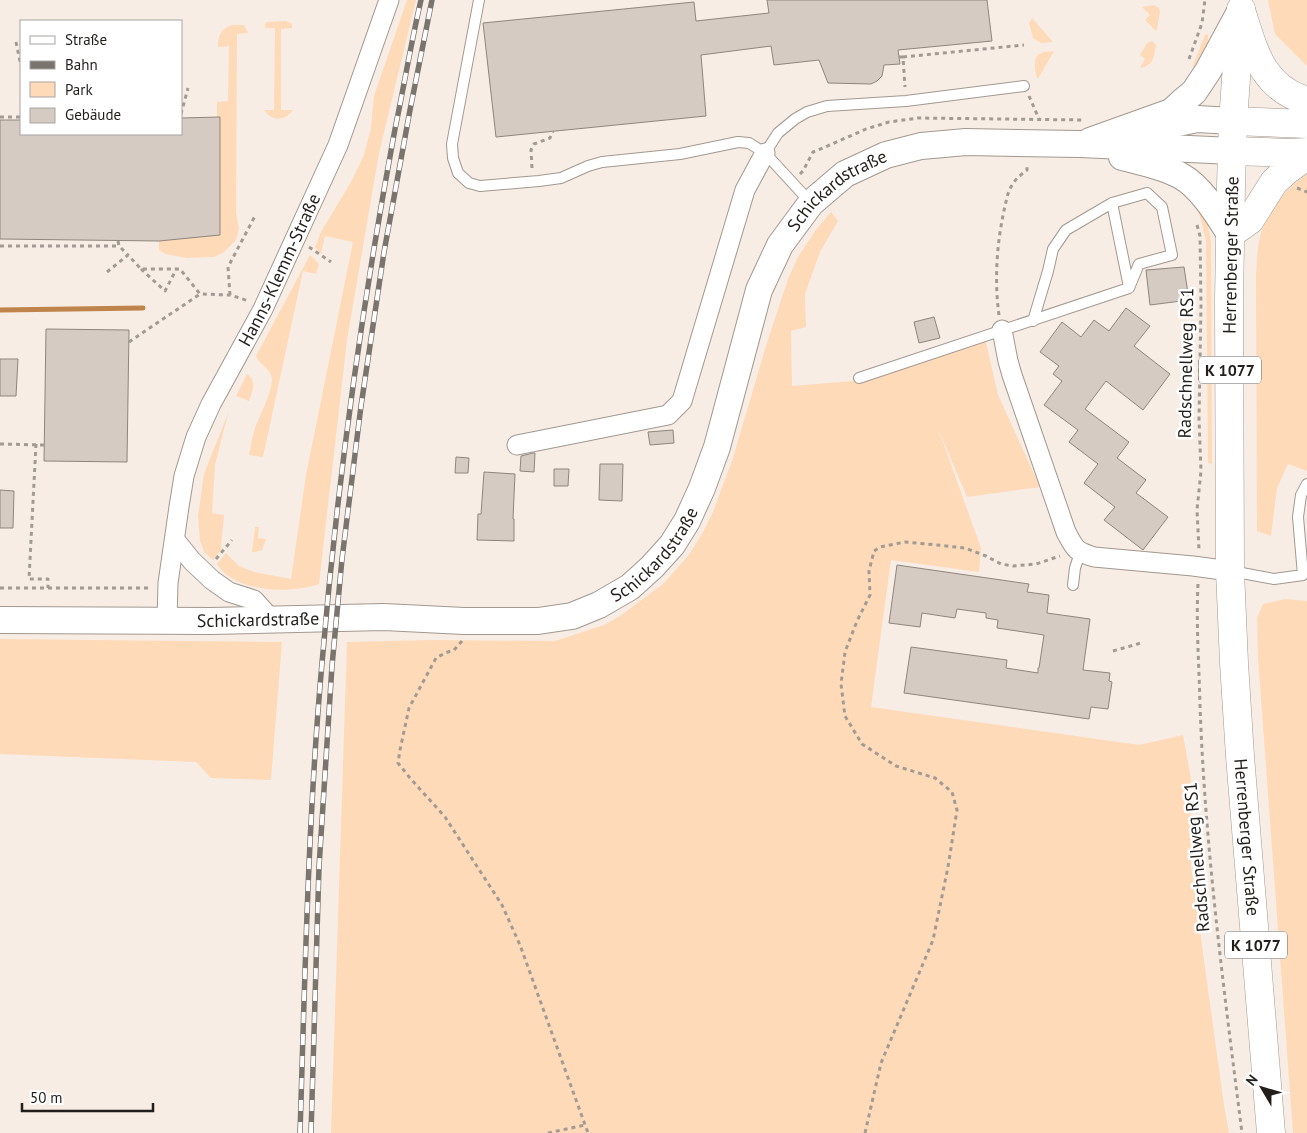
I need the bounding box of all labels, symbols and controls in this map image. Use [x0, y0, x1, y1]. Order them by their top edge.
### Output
legend [20, 20, 182, 135]
text: Straße [65, 30, 107, 49]
text: Bahn [65, 55, 98, 74]
text: Park [65, 80, 93, 99]
text: Gebäude [65, 105, 121, 124]
street label: Schickardstraße [782, 144, 890, 236]
street label: Herrenberger Straße [1218, 176, 1243, 334]
street label: Hanns-Klemm-Straße [233, 190, 325, 350]
street label: Radschnellweg RS1 [1173, 287, 1198, 439]
road number: K 1077 [1199, 356, 1261, 384]
street label: Schickardstraße [606, 503, 703, 607]
street label: Schickardstraße [197, 606, 319, 632]
street label: Herrenberger Straße [1229, 757, 1265, 917]
street label: Radschnellweg RS1 [1178, 781, 1215, 933]
road number: K 1077 [1225, 932, 1287, 958]
north arrow [1237, 1063, 1287, 1113]
text: N [1242, 1071, 1262, 1089]
scale bar [22, 1080, 154, 1112]
text: 50 m [30, 1088, 63, 1107]

